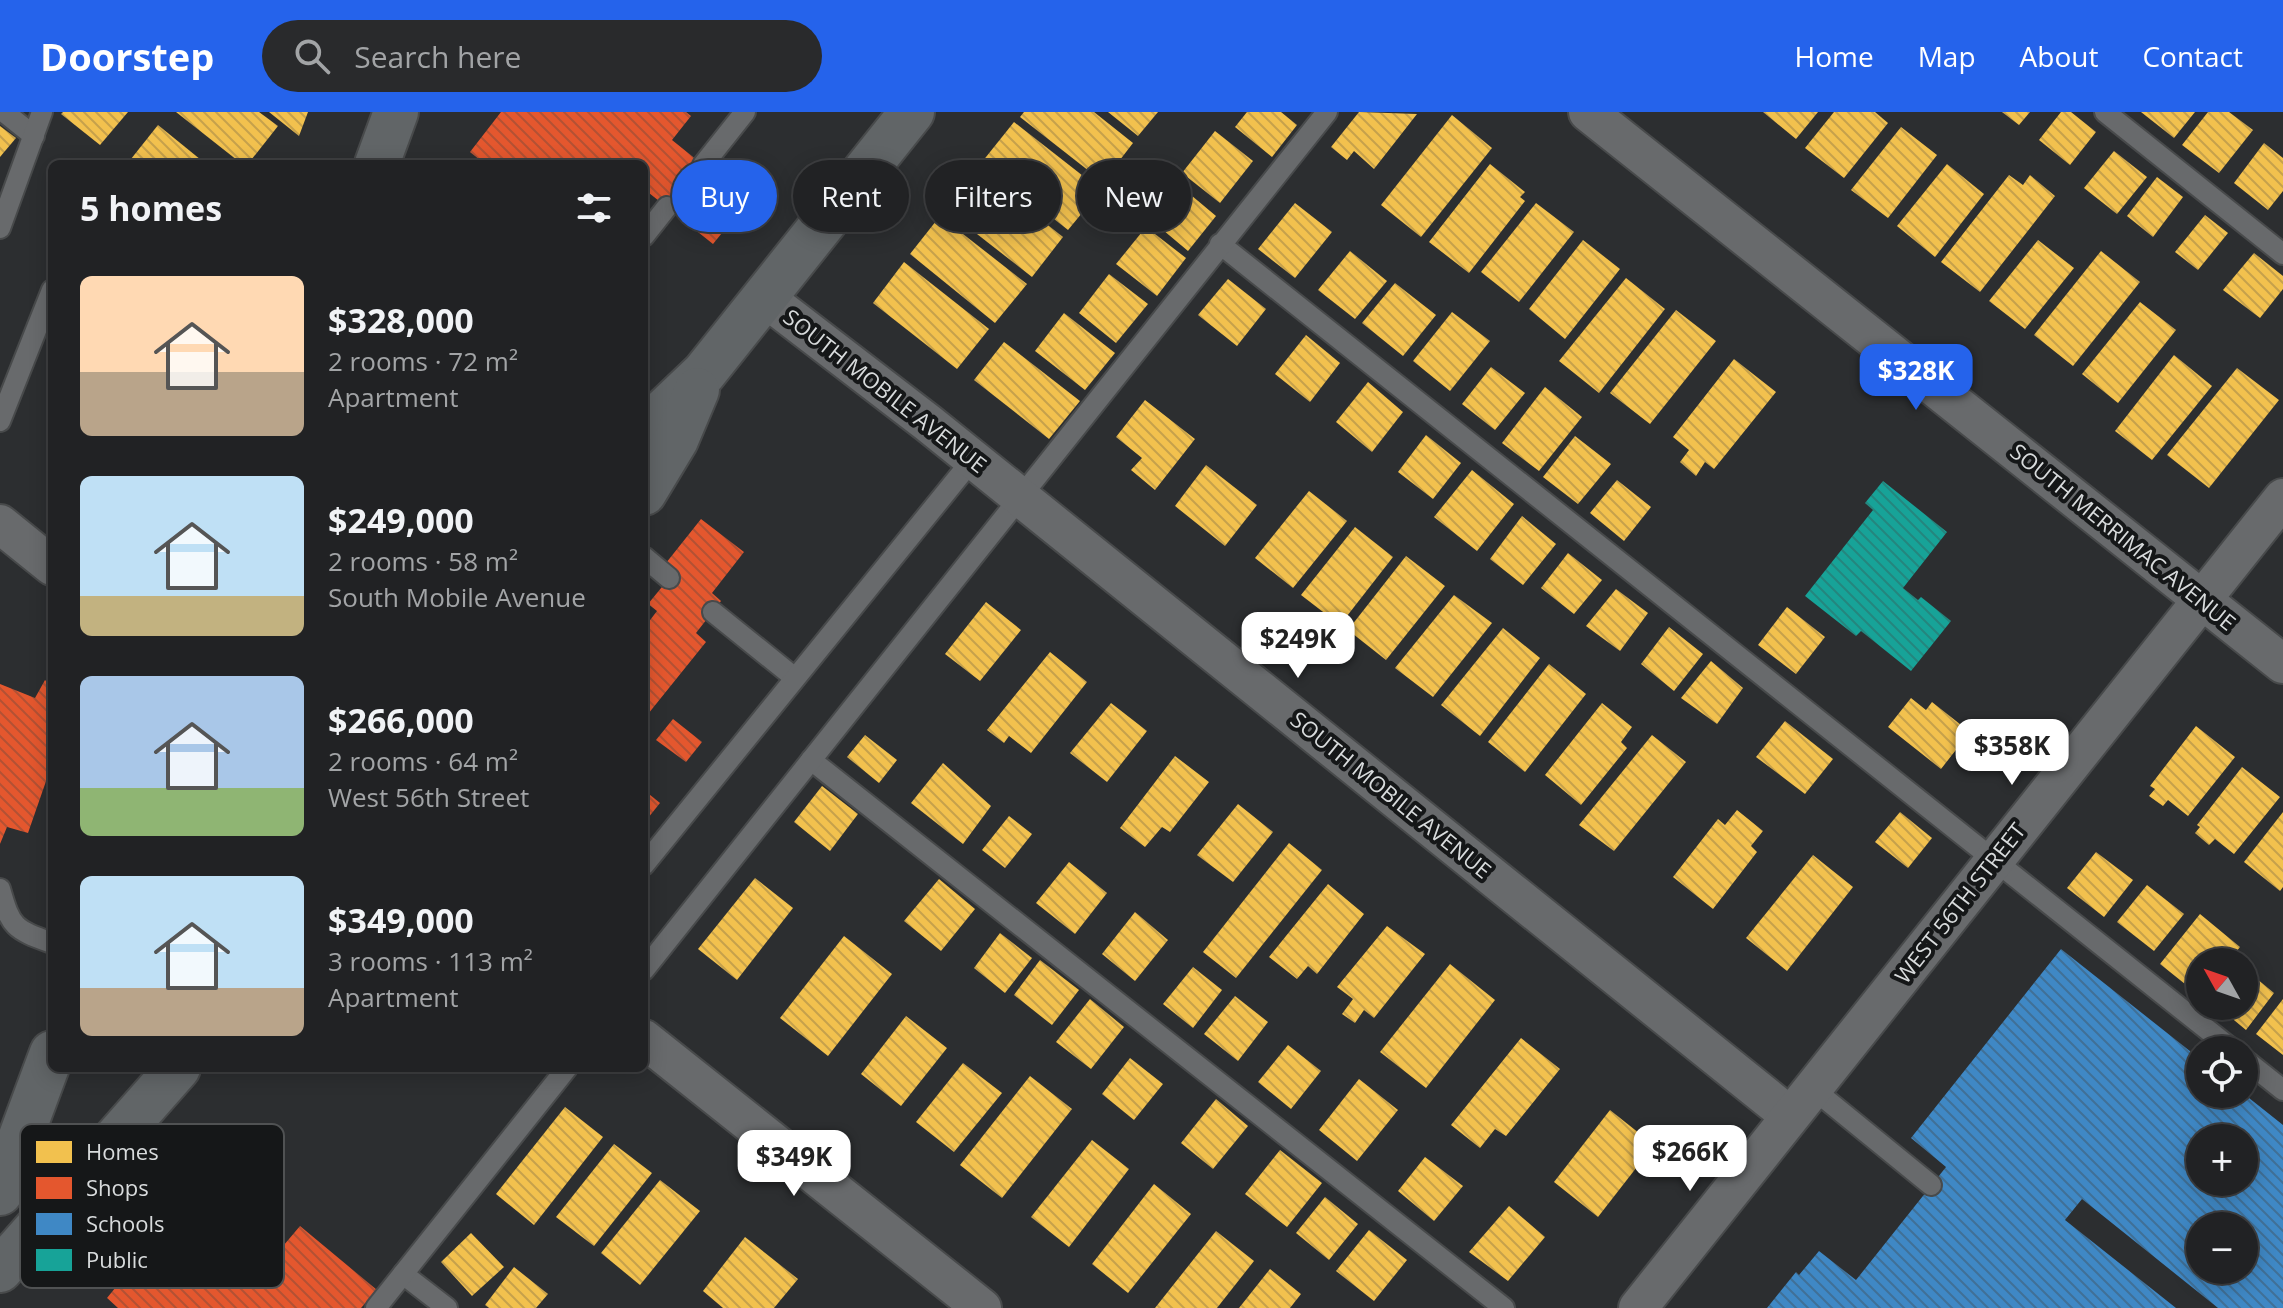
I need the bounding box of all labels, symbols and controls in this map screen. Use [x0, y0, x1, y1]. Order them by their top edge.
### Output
search box [262, 20, 822, 92]
text: Doorstep [40, 30, 214, 82]
icon: search [290, 34, 334, 78]
text: Search here [354, 36, 521, 77]
text: Home [1795, 37, 1874, 75]
text: Map [1918, 37, 1976, 75]
text: About [2020, 37, 2098, 75]
text: Contact [2142, 37, 2243, 75]
chip: Buy [672, 160, 777, 232]
chip: Rent [793, 160, 909, 232]
chip: Filters [925, 160, 1061, 232]
chip: New [1077, 160, 1191, 232]
text: 5 homes [80, 185, 222, 231]
icon: filters [572, 186, 616, 230]
text: $328,000 [328, 297, 474, 343]
street label: SOUTH MOBILE AVENUE [778, 301, 993, 479]
icon: home [144, 308, 240, 404]
text: 2 rooms · 72 m² [328, 343, 518, 379]
pin: $328K [1860, 344, 1972, 412]
text: $328K [1878, 352, 1954, 388]
text: Apartment [328, 379, 459, 415]
street label: SOUTH MERRIMAC AVENUE [2005, 436, 2243, 637]
text: $249,000 [328, 497, 474, 543]
icon: home [144, 508, 240, 604]
text: 2 rooms · 58 m² [328, 543, 518, 579]
text: South Mobile Avenue [328, 579, 586, 615]
pin: $249K [1242, 612, 1354, 680]
text: $249K [1260, 620, 1336, 656]
text: $266,000 [328, 697, 474, 743]
street label: SOUTH MOBILE AVENUE [1285, 704, 1498, 885]
icon: home [144, 708, 240, 804]
pin: $358K [1956, 719, 2068, 787]
text: $358K [1974, 727, 2050, 763]
text: 2 rooms · 64 m² [328, 743, 518, 779]
text: West 56th Street [328, 779, 529, 815]
street label: WEST 56TH STREET [1887, 816, 2031, 989]
text: $349,000 [328, 897, 474, 943]
icon: home [144, 908, 240, 1004]
text: 3 rooms · 113 m² [328, 943, 533, 979]
north arrow [2186, 948, 2258, 1020]
map controls [2186, 948, 2258, 1284]
text: Apartment [328, 979, 459, 1015]
button: locate [2186, 1036, 2258, 1108]
legend [20, 1124, 284, 1288]
button: + [2186, 1124, 2258, 1196]
pin: $266K [1634, 1125, 1746, 1193]
pin: $349K [738, 1130, 850, 1198]
text: $266K [1652, 1133, 1728, 1169]
text: Homes [86, 1136, 159, 1166]
text: $349K [756, 1138, 832, 1174]
text: Shops [86, 1172, 149, 1202]
text: Schools [86, 1208, 165, 1238]
button: − [2186, 1212, 2258, 1284]
text: Public [86, 1244, 148, 1274]

